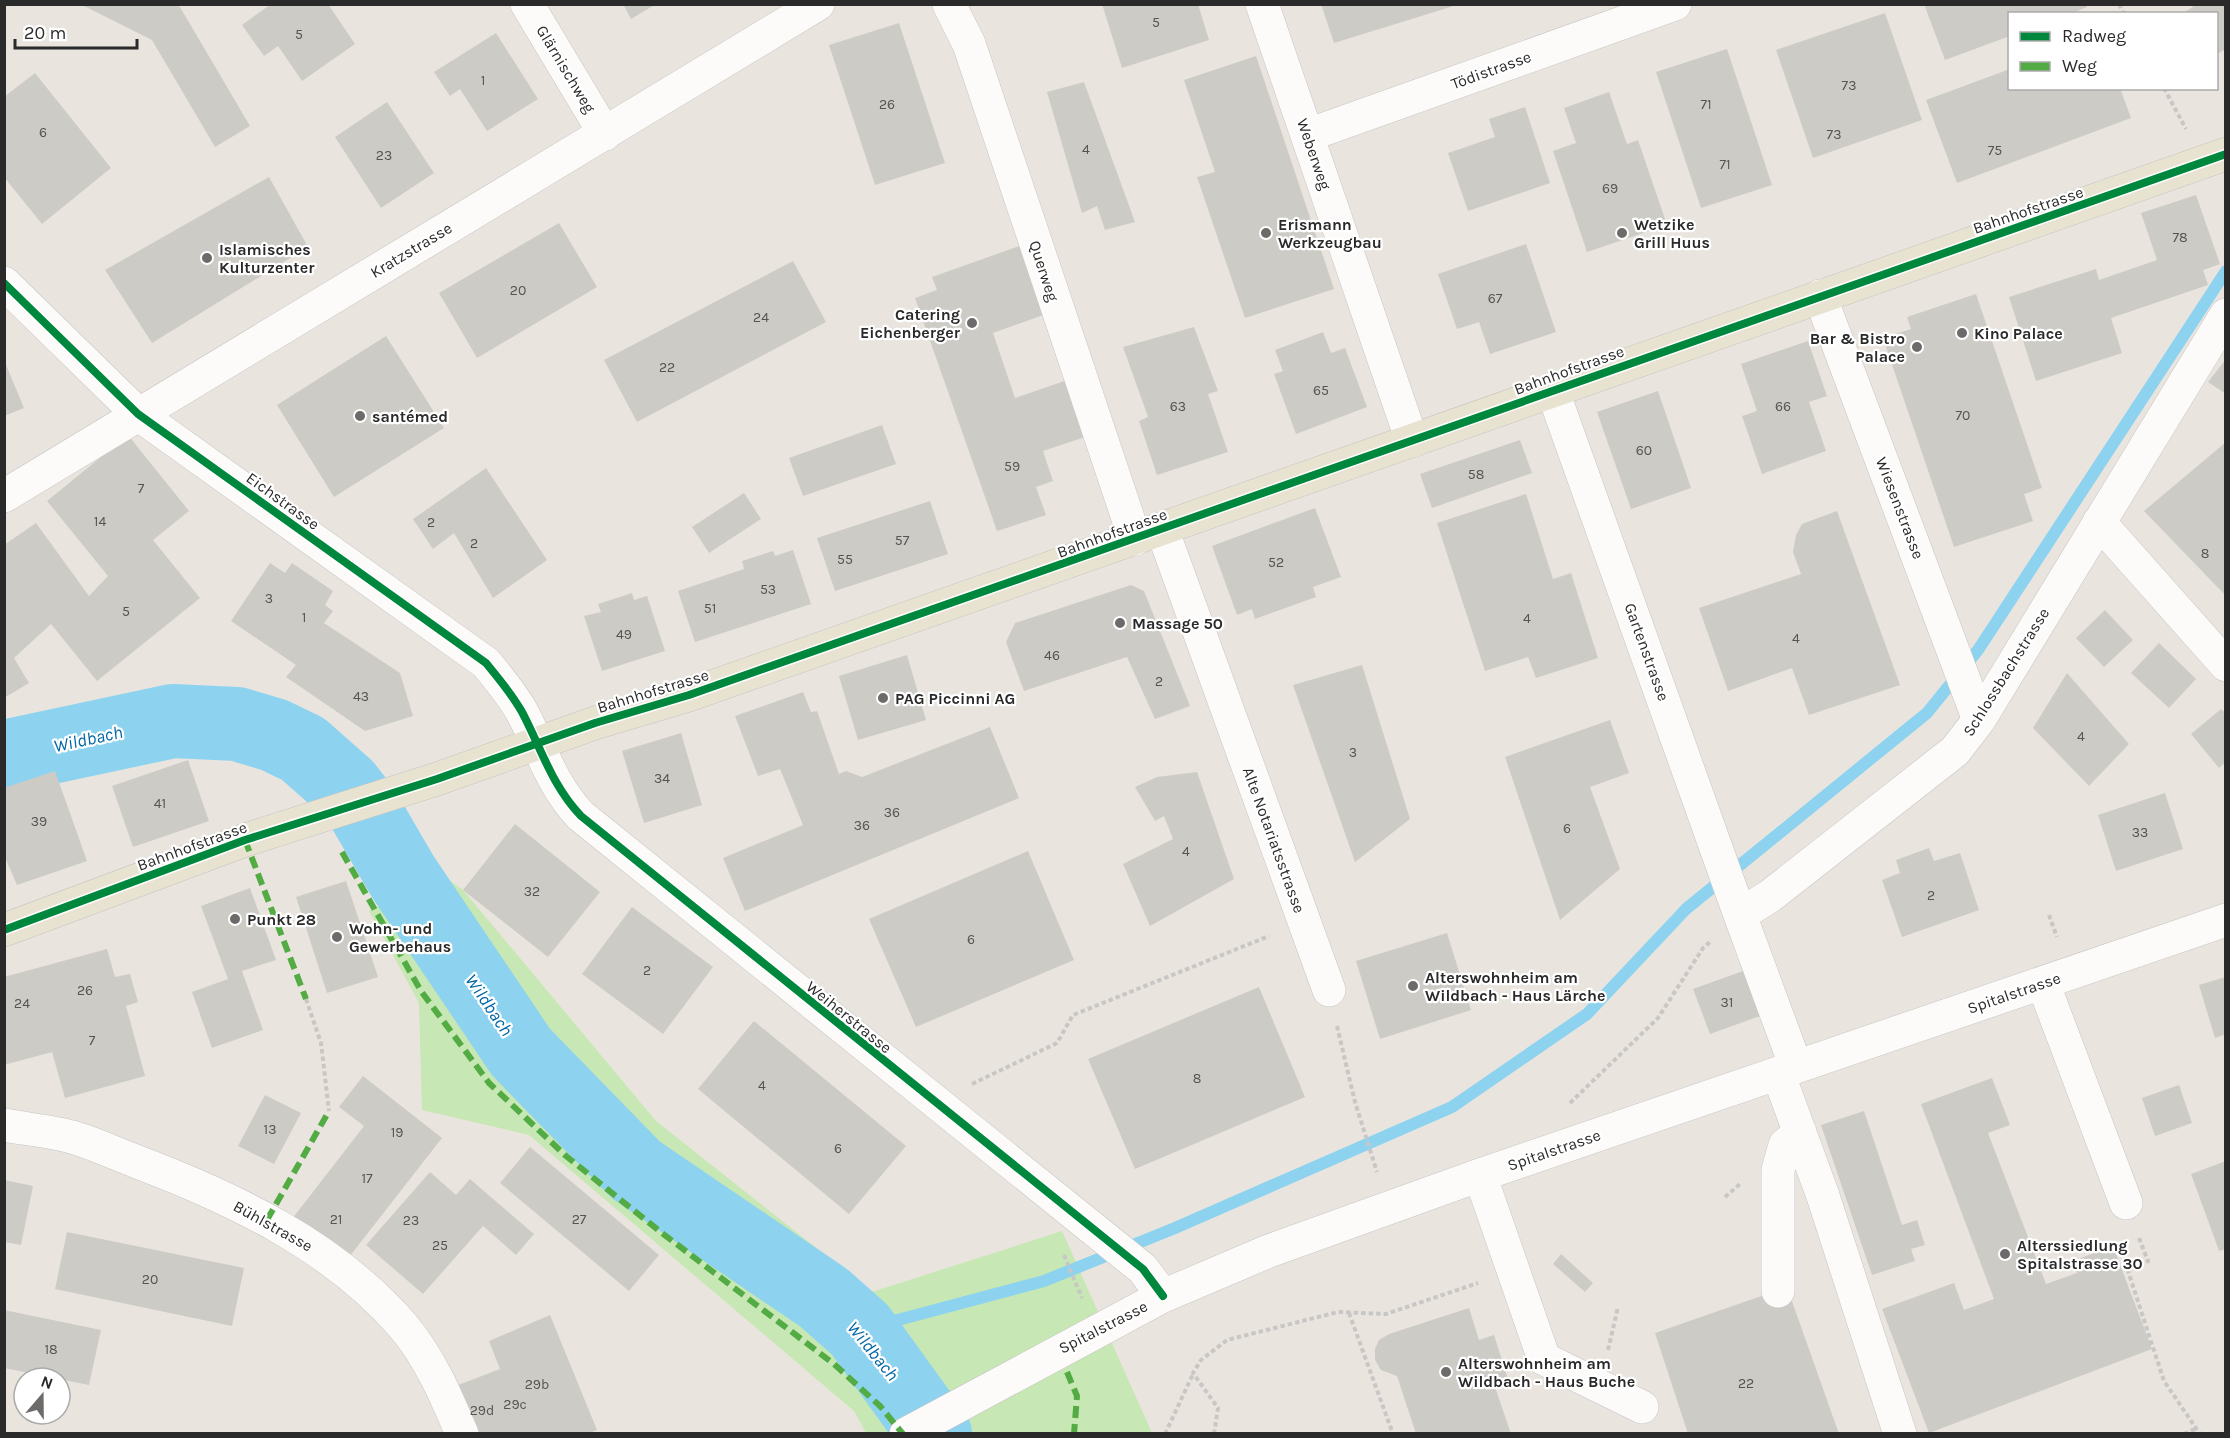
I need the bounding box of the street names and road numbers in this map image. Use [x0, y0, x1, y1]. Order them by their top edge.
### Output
street label: Glärnischweg [532, 22, 600, 116]
street label: Tödistrasse [1448, 47, 1534, 93]
street label: Weberweg [1293, 116, 1335, 192]
street label: Bahnhofstrasse [1970, 182, 2086, 238]
street label: Kratzstrasse [367, 218, 455, 282]
street label: Querweg [1025, 238, 1063, 304]
street label: Bahnhofstrasse [1511, 341, 1627, 399]
street label: Wiesenstrasse [1872, 454, 1928, 562]
street label: Eichstrasse [243, 468, 323, 534]
street label: Bahnhofstrasse [1054, 504, 1170, 562]
street label: Gartenstrasse [1620, 600, 1674, 704]
street label: Schlossbachstrasse [1959, 604, 2053, 740]
street label: Bahnhofstrasse [595, 665, 711, 717]
street label: Alte Notariatsstrasse [1239, 764, 1309, 916]
street label: Bahnhofstrasse [134, 817, 250, 875]
street label: Spitalstrasse [1965, 968, 2063, 1018]
street label: Weiherstrasse [802, 977, 896, 1057]
street label: Spitalstrasse [1505, 1125, 1603, 1175]
street label: Bühlstrasse [230, 1196, 316, 1256]
street label: Spitalstrasse [1055, 1296, 1151, 1358]

